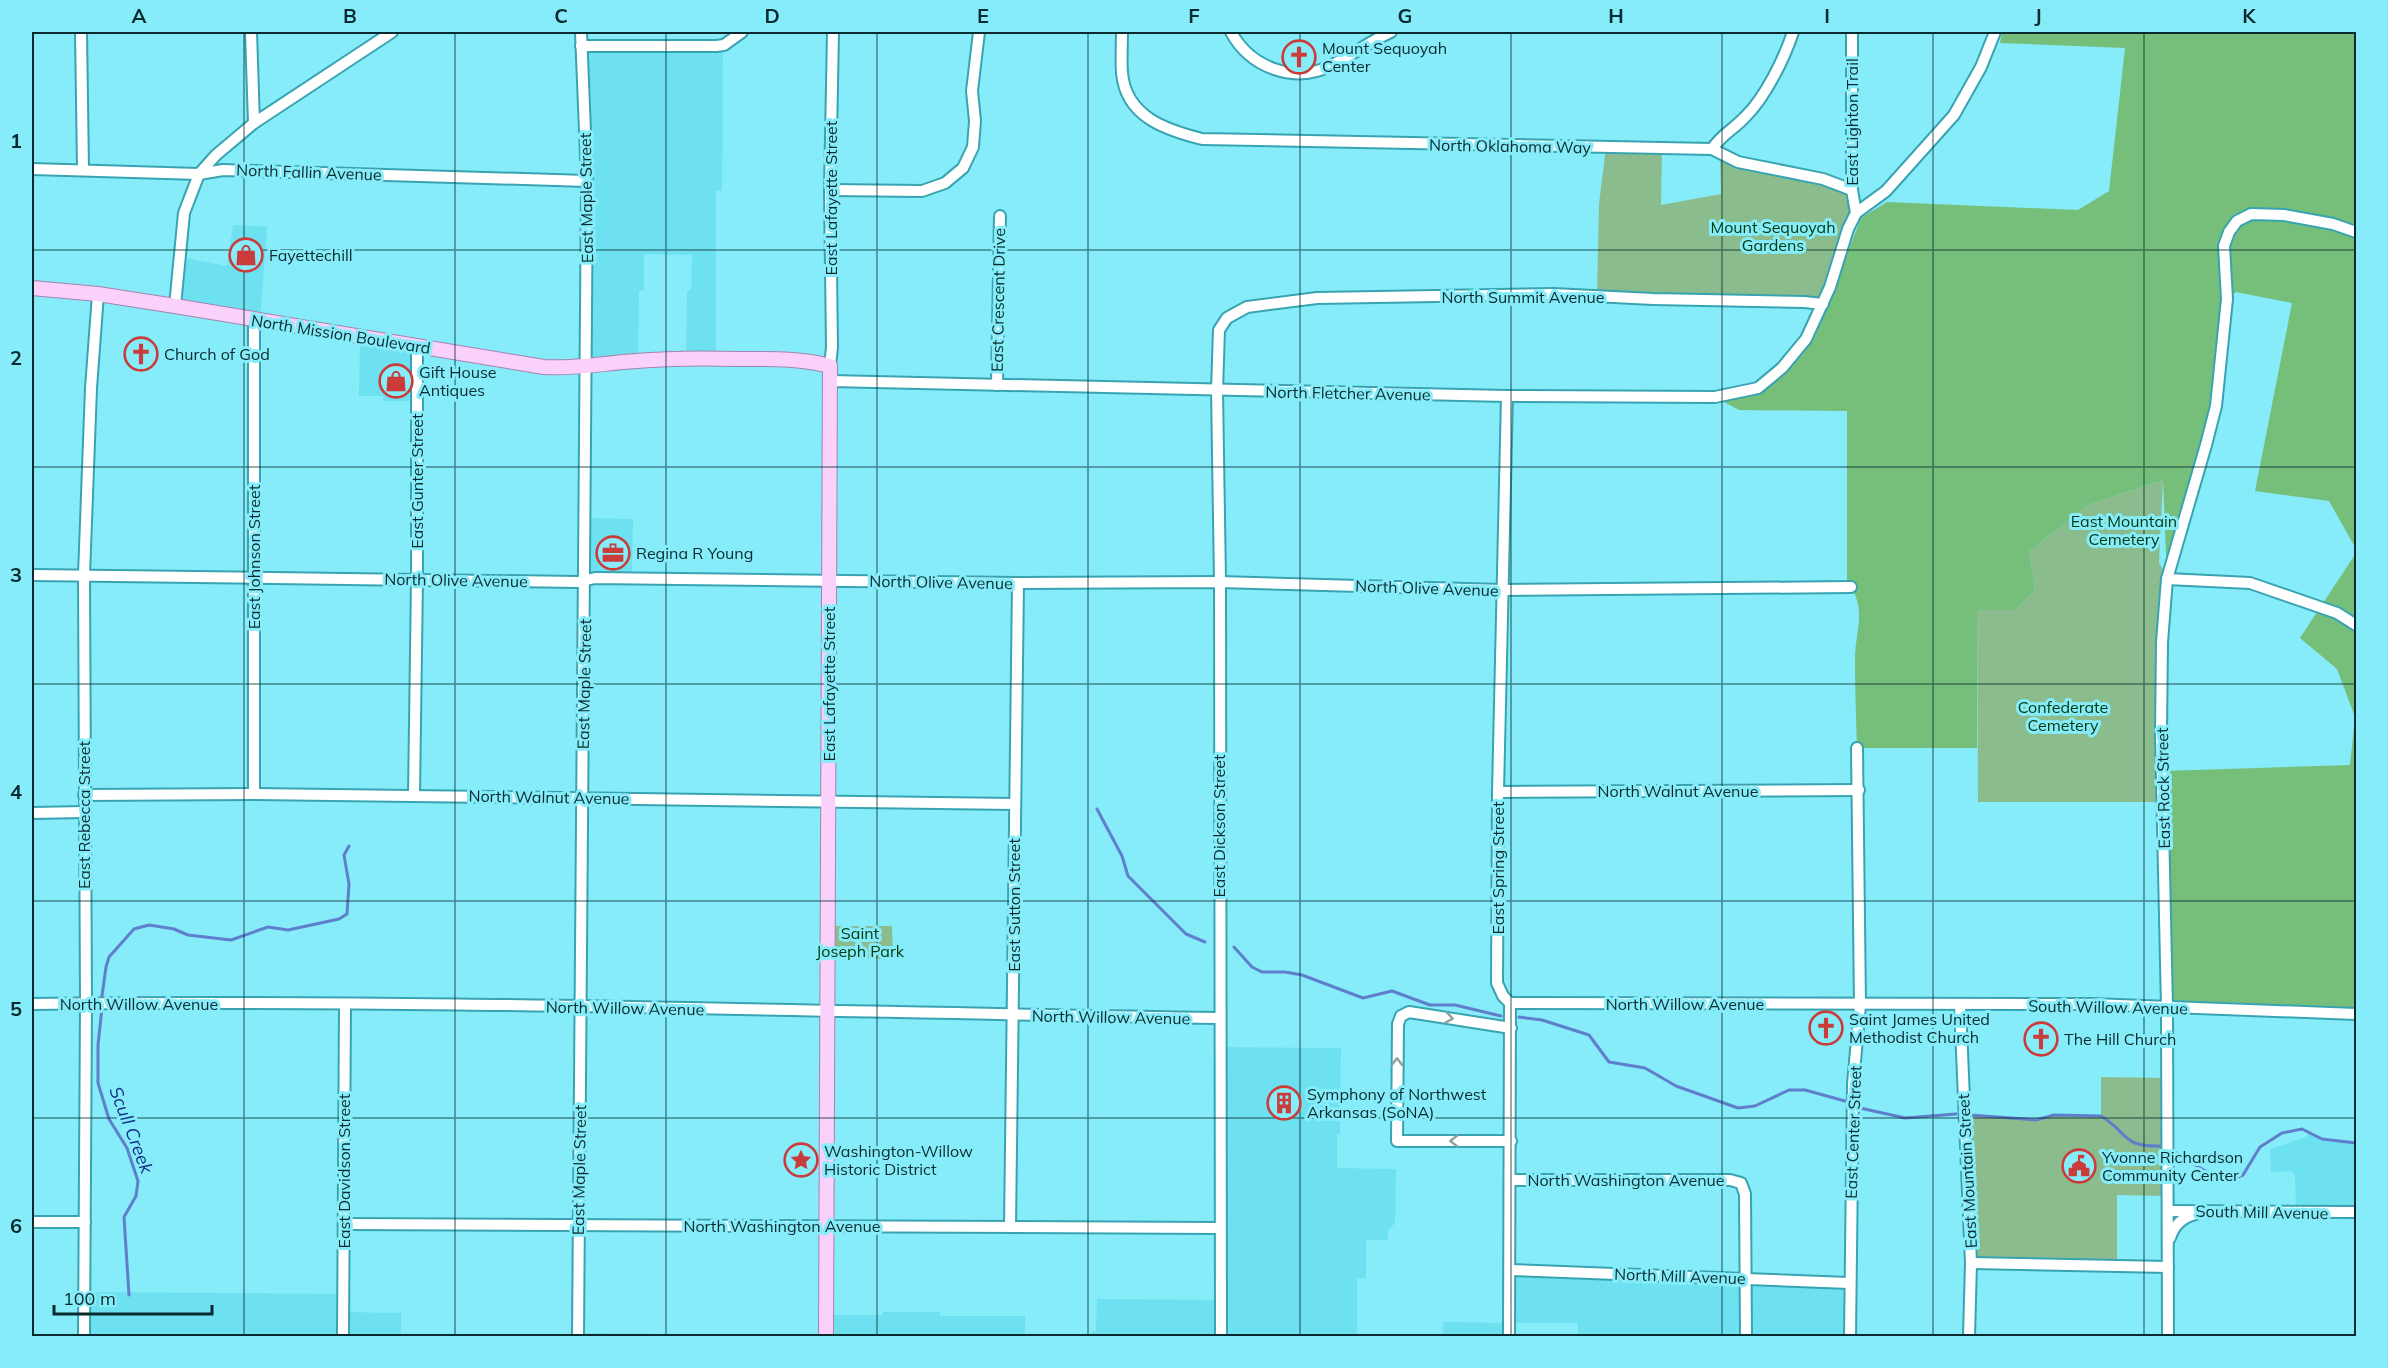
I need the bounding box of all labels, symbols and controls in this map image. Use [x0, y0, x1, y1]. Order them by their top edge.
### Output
text: A [132, 3, 147, 28]
text: B [343, 3, 357, 28]
text: C [554, 3, 568, 28]
text: D [764, 3, 780, 28]
text: E [977, 3, 989, 28]
text: F [1188, 3, 1200, 28]
text: G [1398, 3, 1412, 28]
text: H [1608, 3, 1624, 28]
text: I [1824, 3, 1830, 28]
text: J [2034, 3, 2042, 28]
text: K [2242, 3, 2256, 28]
place label: Mount Sequoyah Center [1322, 38, 1447, 76]
church icon: Mount Sequoyah Center [1281, 39, 1317, 75]
street label: East Lighton Trail [1842, 58, 1862, 186]
street label: East Lafayette Street [821, 120, 841, 275]
text: 1 [10, 128, 22, 153]
street label: East Maple Street [575, 132, 597, 263]
street label: North Oklahoma Way [1429, 135, 1592, 157]
street label: North Fallin Avenue [236, 159, 382, 185]
park label: Mount Sequoyah Gardens [1710, 217, 1836, 255]
street label: East Crescent Drive [987, 228, 1009, 372]
shop icon: Fayettechill [228, 237, 264, 273]
place label: Fayettechill [269, 245, 353, 265]
street label: North Summit Avenue [1441, 287, 1605, 307]
street label: North Mission Boulevard [250, 310, 432, 358]
church icon: Church of God [123, 336, 159, 372]
place label: Church of God [164, 344, 270, 364]
text: 2 [10, 345, 22, 370]
place label: Gift House Antiques [419, 362, 497, 400]
shop icon: Gift House Antiques [378, 363, 414, 399]
street label: North Fletcher Avenue [1265, 382, 1431, 404]
street label: East Gunter Street [407, 413, 427, 549]
street label: East Johnson Street [244, 484, 264, 629]
park label: East Mountain Cemetery [2071, 511, 2177, 549]
office icon: Regina R Young [595, 535, 631, 571]
place label: Regina R Young [636, 543, 753, 563]
text: 3 [10, 562, 22, 587]
street label: North Olive Avenue [384, 569, 528, 591]
street label: North Olive Avenue [869, 571, 1013, 593]
street label: North Olive Avenue [1355, 576, 1499, 600]
street label: East Lafayette Street [819, 606, 839, 761]
street label: East Maple Street [573, 618, 595, 749]
park label: Confederate Cemetery [2018, 697, 2108, 735]
street label: East Rock Street [2152, 727, 2174, 849]
street label: East Rebecca Street [74, 741, 94, 889]
street label: East Dickson Street [1209, 754, 1229, 898]
text: 4 [10, 779, 22, 804]
street label: North Walnut Avenue [1598, 781, 1758, 801]
street label: North Walnut Avenue [468, 786, 630, 808]
street label: East Spring Street [1488, 801, 1508, 935]
street label: East Sutton Street [1004, 838, 1024, 972]
park label: Saint Joseph Park [816, 923, 905, 961]
street label: North Willow Avenue [60, 994, 218, 1014]
street label: North Willow Avenue [1606, 994, 1764, 1014]
text: 5 [10, 996, 22, 1021]
street label: South Willow Avenue [2028, 996, 2188, 1018]
street label: North Willow Avenue [546, 997, 704, 1019]
street label: North Willow Avenue [1032, 1006, 1190, 1028]
place label: Saint James United Methodist Church [1849, 1009, 1990, 1047]
church icon: Saint James United Methodist Church [1808, 1010, 1844, 1046]
one-way arrow [1444, 1011, 1454, 1024]
church icon: The Hill Church [2023, 1021, 2059, 1057]
place label: The Hill Church [2064, 1029, 2176, 1049]
one-way arrow [1391, 1057, 1403, 1066]
street label: East Center Street [1841, 1065, 1865, 1199]
water label: Scull Creek [104, 1083, 159, 1177]
place label: Symphony of Northwest Arkansas (SoNA) [1307, 1084, 1487, 1122]
building icon: Symphony of Northwest Arkansas (SoNA) [1266, 1085, 1302, 1121]
street label: East Davidson Street [334, 1093, 354, 1248]
street label: East Mountain Street [1953, 1093, 1981, 1249]
street label: East Maple Street [568, 1104, 590, 1235]
one-way arrow [1449, 1135, 1458, 1147]
place label: Washington-Willow Historic District [824, 1141, 973, 1179]
place icon: Washington-Willow Historic District [783, 1142, 819, 1178]
place label: Yvonne Richardson Community Center [2101, 1147, 2243, 1185]
public building icon: Yvonne Richardson Community Center [2061, 1148, 2097, 1184]
street label: North Washington Avenue [1527, 1170, 1725, 1190]
street label: South Mill Avenue [2196, 1201, 2328, 1223]
text: 6 [10, 1213, 22, 1238]
street label: North Washington Avenue [683, 1216, 881, 1236]
street label: North Mill Avenue [1614, 1264, 1746, 1288]
scale bar [54, 1278, 212, 1316]
text: 100 m [63, 1287, 116, 1310]

